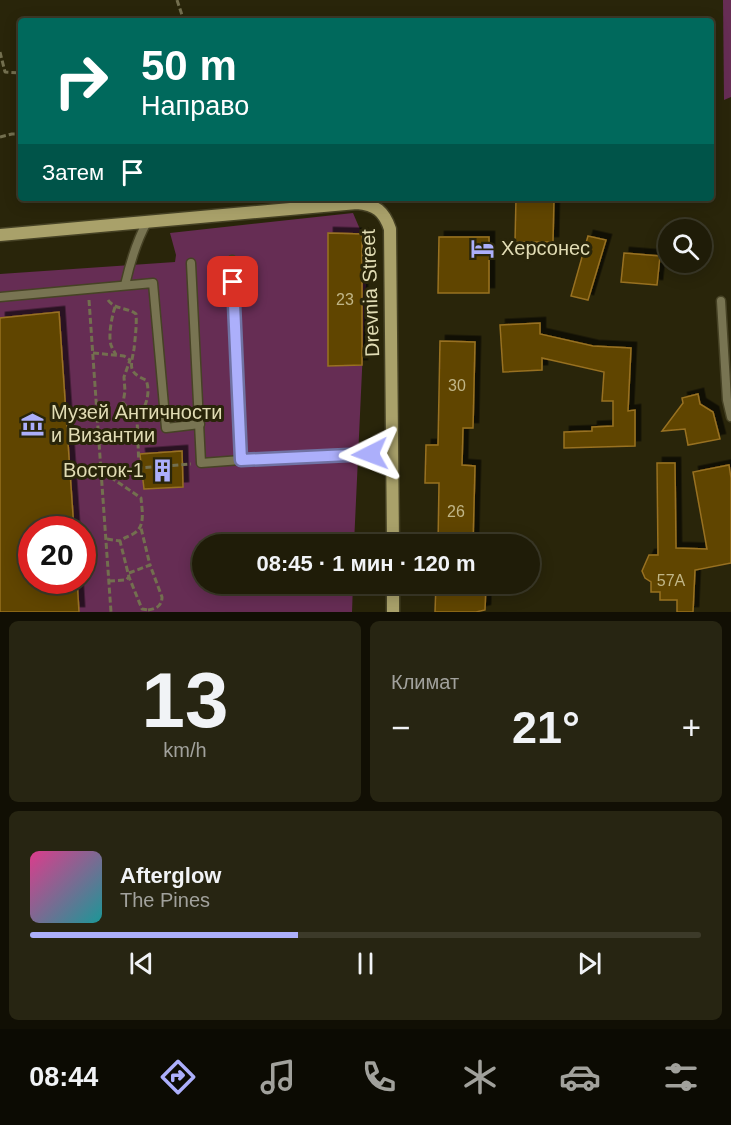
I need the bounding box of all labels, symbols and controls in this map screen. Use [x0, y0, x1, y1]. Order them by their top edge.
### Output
icon: right [42, 42, 120, 120]
text: 50 m [141, 42, 237, 89]
text: Направо [141, 91, 249, 121]
icon: arrive [116, 156, 149, 189]
text: Затем [42, 160, 104, 185]
map controls [658, 219, 712, 273]
button: search [658, 219, 712, 273]
street label: Drevnia Street [357, 228, 383, 357]
hotel icon: Херсонес [470, 235, 496, 261]
place label: Херсонес [501, 237, 590, 259]
pin [207, 256, 258, 307]
icon: arrive [216, 265, 249, 298]
house number: 23 [336, 291, 354, 308]
house number: 30 [448, 377, 466, 394]
place label: Музей Античности и Византии [51, 401, 222, 446]
museum icon: Музей Античности и Византии [20, 411, 46, 437]
position arrow [338, 422, 402, 486]
building icon: Восток-1 [149, 457, 175, 483]
place label: Восток-1 [63, 459, 144, 481]
house number: 26 [447, 503, 465, 520]
speed limit sign: 20 [18, 516, 96, 594]
text: 08:45 · 1 мин · 120 m [256, 551, 476, 576]
house number: 57А [657, 572, 686, 589]
text: 13 [142, 656, 228, 744]
text: Климат [391, 671, 459, 693]
text: 21° [512, 702, 580, 753]
text: − [391, 709, 410, 746]
text: + [682, 709, 701, 746]
text: km/h [163, 739, 207, 761]
text: Afterglow [120, 863, 221, 888]
text: The Pines [120, 889, 210, 911]
icon: previous [125, 947, 158, 980]
icon: pause [349, 947, 382, 980]
icon: next [573, 947, 606, 980]
icon: directions [157, 1056, 199, 1098]
icon: music [257, 1056, 299, 1098]
icon: phone [358, 1056, 400, 1098]
icon: climate [459, 1056, 501, 1098]
icon: car [559, 1056, 601, 1098]
icon: filters [660, 1056, 702, 1098]
text: 08:44 [29, 1062, 98, 1092]

